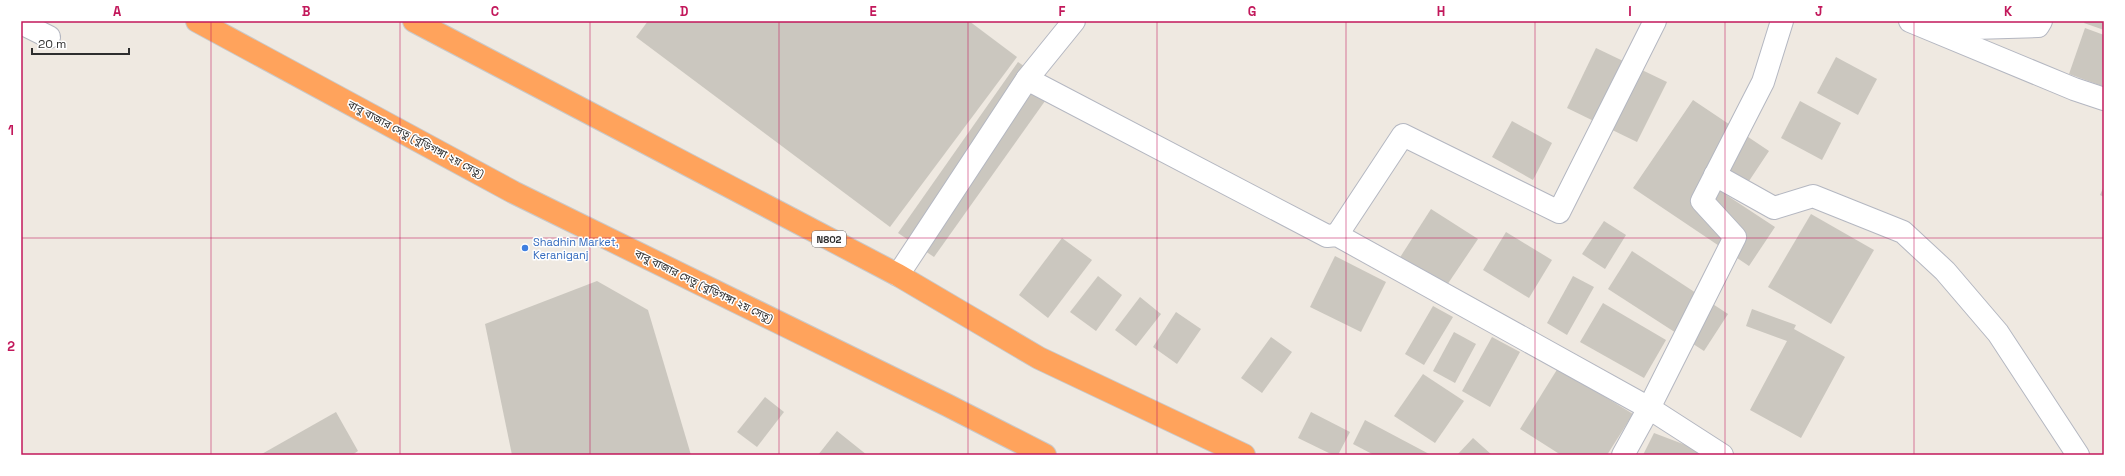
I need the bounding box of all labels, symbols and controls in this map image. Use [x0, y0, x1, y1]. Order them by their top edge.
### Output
text: A [113, 3, 122, 20]
text: B [302, 3, 311, 20]
text: C [491, 3, 499, 20]
text: D [680, 3, 689, 20]
text: E [869, 3, 877, 20]
text: F [1059, 3, 1066, 20]
text: G [1248, 3, 1256, 20]
text: H [1437, 3, 1445, 20]
text: I [1628, 3, 1632, 20]
text: J [1815, 3, 1823, 20]
text: K [2004, 3, 2013, 20]
scale bar [32, 30, 129, 56]
text: 20 m [38, 36, 66, 52]
street label: বাবু বাজার সেতু (বুড়িগঙ্গা ২য় সেতু) [345, 97, 487, 181]
text: 1 [8, 122, 14, 139]
road number: N802 [812, 231, 846, 247]
place label: Shadhin Market, Keraniganj [533, 235, 619, 262]
marker: Shadhin Market, Keraniganj [520, 243, 530, 253]
street label: বাবু বাজার সেতু (বুড়িগঙ্গা ২য় সেতু) [632, 246, 776, 326]
text: 2 [7, 338, 15, 355]

